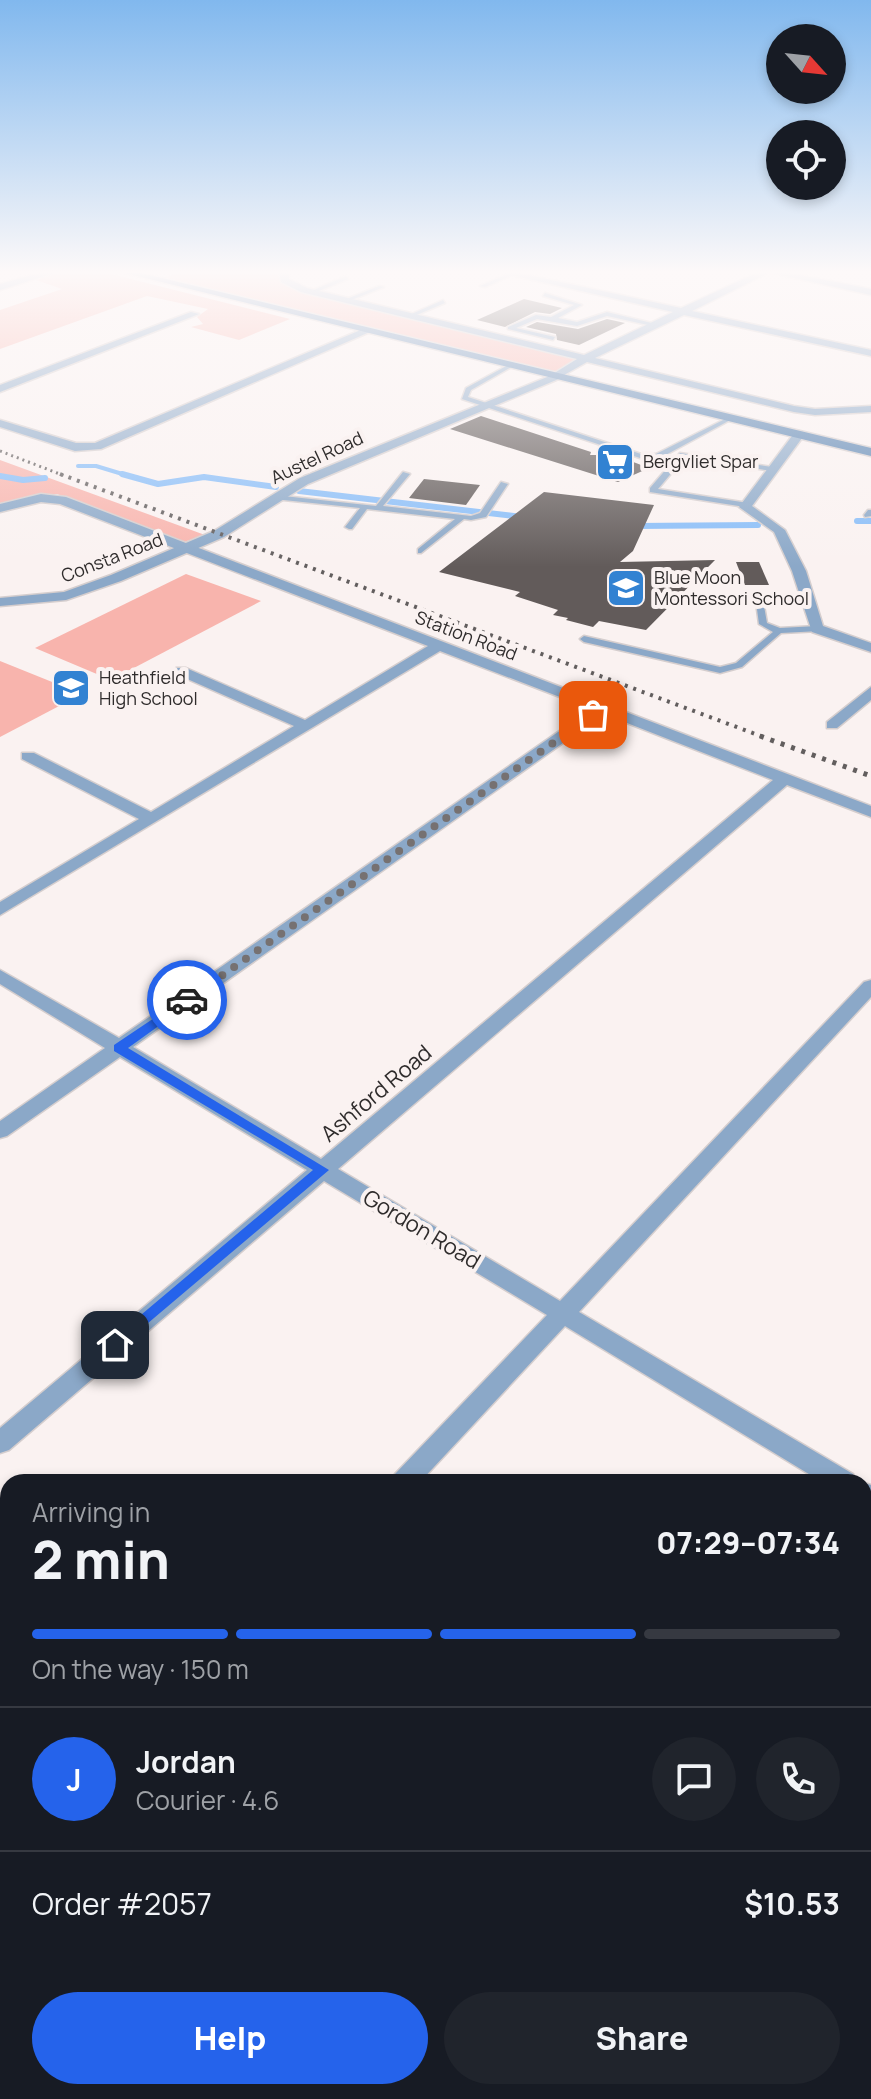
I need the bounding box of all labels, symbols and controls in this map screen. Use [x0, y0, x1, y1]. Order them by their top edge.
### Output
north arrow [766, 24, 846, 104]
map controls [766, 24, 846, 200]
button: locate [766, 120, 846, 200]
street label: Austel Road [266, 425, 367, 489]
supermarket icon: Bergvliet Spar [594, 441, 636, 483]
place label: Bergvliet Spar [643, 449, 759, 473]
street label: Consta Road [57, 527, 166, 587]
place label: Blue Moon Montessori School [654, 565, 809, 610]
school or university icon: Blue Moon Montessori School [605, 567, 647, 609]
street label: Station Road [412, 605, 521, 666]
place label: Heathfield High School [99, 665, 198, 710]
school or university icon: Heathfield High School [50, 667, 92, 709]
pin [559, 681, 627, 749]
icon: bag [571, 693, 615, 737]
courier [147, 960, 227, 1040]
icon: car [165, 978, 209, 1022]
street label: Ashford Road [314, 1038, 438, 1148]
street label: Gordon Road [358, 1182, 486, 1276]
pin [81, 1311, 149, 1379]
icon: home [93, 1323, 137, 1367]
text: Arriving in [32, 1494, 150, 1530]
text: 07:29–07:34 [656, 1522, 840, 1563]
text: 2 min [32, 1524, 170, 1595]
text: On the way · 150 m [32, 1651, 249, 1687]
button: chat [652, 1737, 736, 1821]
button: phone [756, 1737, 840, 1821]
text: Jordan [136, 1741, 236, 1782]
text: J [66, 1759, 82, 1800]
text: Courier · 4.6 [136, 1782, 279, 1818]
text: Order #2057 [32, 1883, 212, 1924]
text: $10.53 [744, 1883, 840, 1924]
button: Help [32, 1992, 428, 2084]
button: Share [444, 1992, 840, 2084]

